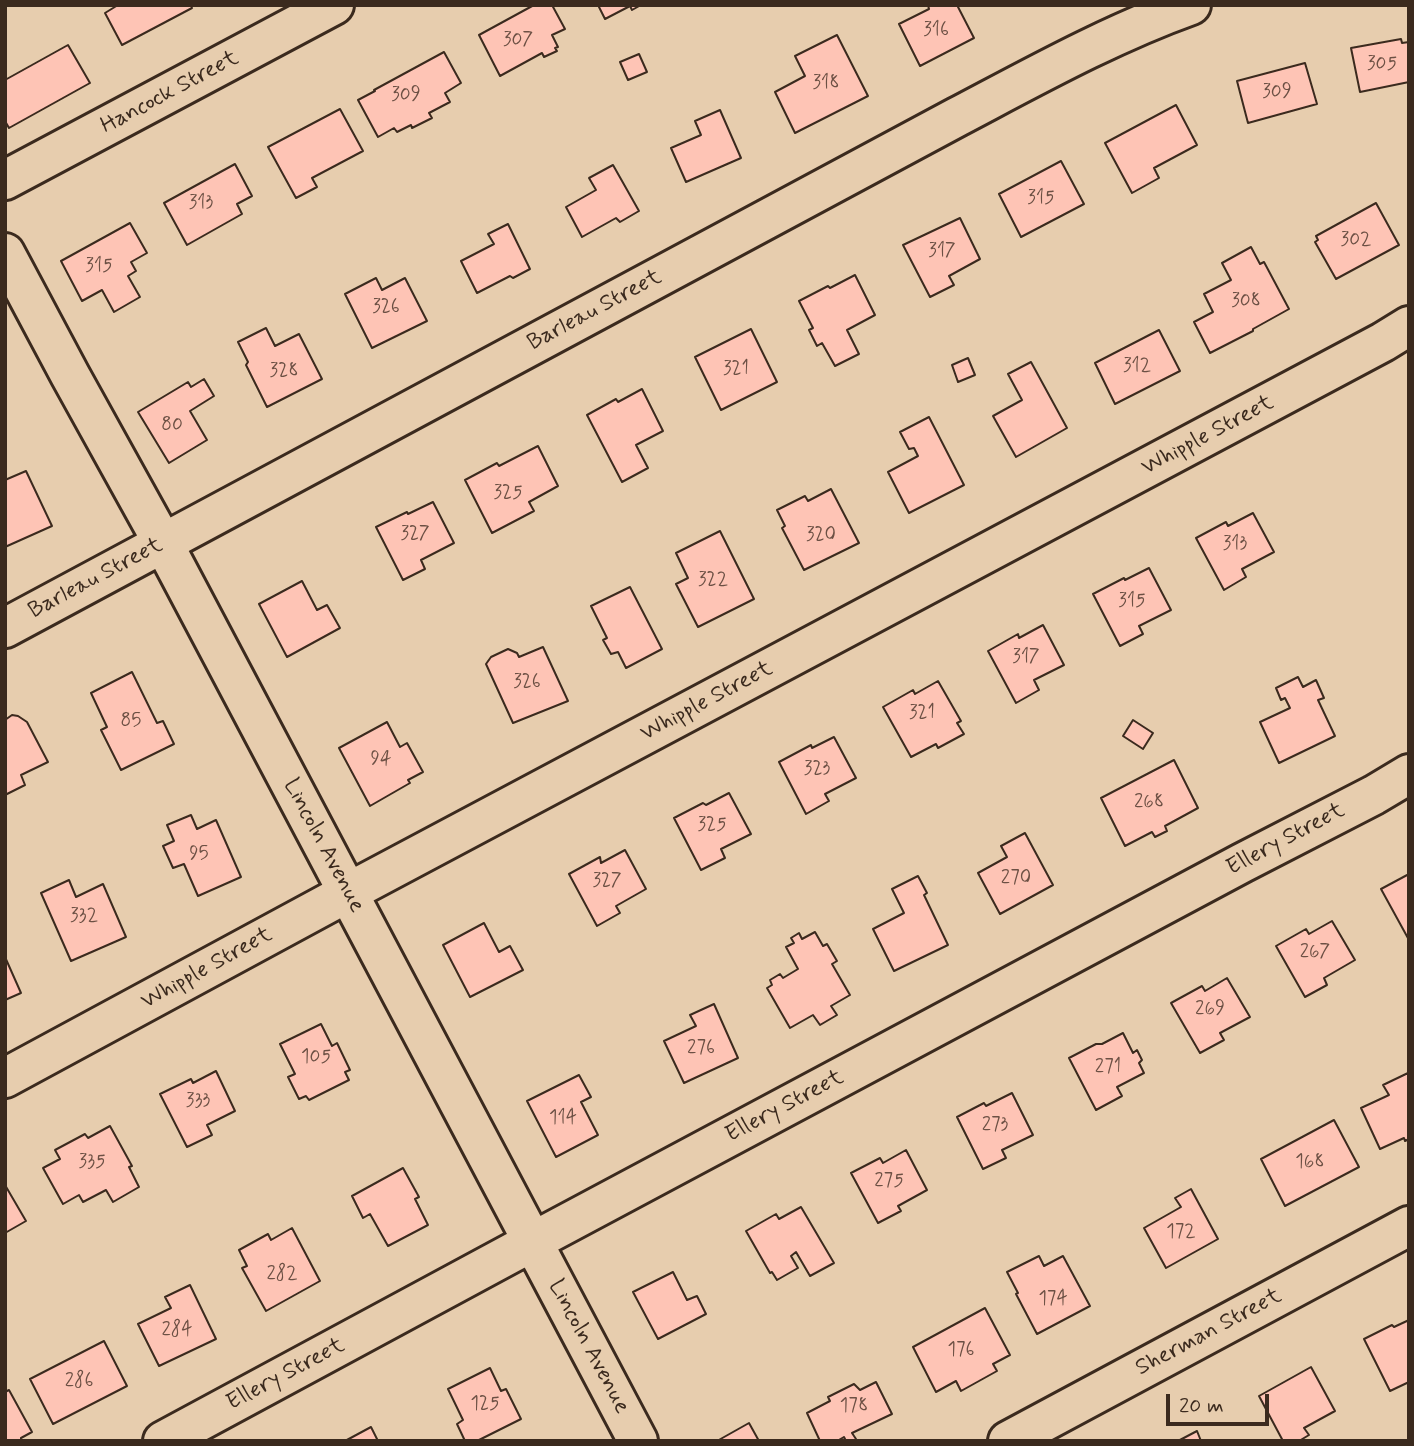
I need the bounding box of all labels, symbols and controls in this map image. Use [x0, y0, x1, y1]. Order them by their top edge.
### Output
house number: 316 [923, 20, 949, 42]
house number: 307 [503, 30, 533, 52]
street label: Hancock Street [96, 45, 244, 141]
house number: 305 [1367, 54, 1397, 76]
house number: 318 [812, 73, 840, 95]
house number: 309 [1262, 82, 1292, 104]
house number: 309 [391, 85, 421, 107]
house number: 315 [1027, 188, 1055, 210]
house number: 313 [189, 193, 213, 215]
house number: 302 [1341, 230, 1371, 252]
house number: 317 [928, 241, 956, 263]
house number: 315 [85, 256, 113, 278]
street label: Barleau Street [523, 264, 667, 358]
house number: 308 [1231, 291, 1261, 313]
house number: 326 [372, 297, 400, 319]
house number: 312 [1123, 356, 1151, 378]
house number: 321 [723, 359, 749, 381]
house number: 328 [270, 361, 298, 383]
street label: Whipple Street [1137, 390, 1279, 482]
house number: 80 [161, 415, 183, 437]
house number: 325 [493, 483, 523, 505]
house number: 327 [400, 524, 430, 546]
house number: 320 [806, 525, 836, 547]
street label: Barleau Street [24, 532, 168, 626]
house number: 313 [1223, 534, 1247, 556]
house number: 322 [698, 570, 728, 592]
house number: 315 [1118, 591, 1146, 613]
house number: 317 [1012, 647, 1040, 669]
street label: Whipple Street [636, 656, 778, 748]
house number: 326 [513, 672, 541, 694]
house number: 321 [909, 703, 935, 725]
house number: 85 [121, 711, 141, 733]
house number: 94 [371, 749, 391, 771]
house number: 323 [804, 759, 830, 781]
street label: Lincoln Avenue [276, 774, 370, 918]
house number: 268 [1134, 792, 1164, 814]
street label: Ellery Street [1222, 797, 1350, 883]
house number: 325 [697, 815, 727, 837]
house number: 95 [189, 844, 209, 866]
house number: 270 [1001, 868, 1031, 890]
house number: 327 [592, 871, 622, 893]
house number: 332 [70, 906, 98, 928]
street label: Whipple Street [137, 922, 277, 1016]
house number: 267 [1300, 942, 1330, 964]
house number: 269 [1195, 999, 1225, 1021]
house number: 276 [687, 1038, 715, 1060]
house number: 105 [301, 1047, 331, 1069]
house number: 271 [1095, 1057, 1121, 1079]
street label: Ellery Street [721, 1064, 849, 1150]
house number: 333 [186, 1091, 210, 1113]
house number: 114 [549, 1108, 577, 1130]
house number: 273 [982, 1115, 1008, 1137]
house number: 335 [78, 1152, 106, 1174]
house number: 168 [1295, 1152, 1325, 1174]
house number: 275 [874, 1171, 904, 1193]
house number: 172 [1166, 1222, 1196, 1244]
house number: 282 [266, 1264, 298, 1286]
street label: Lincoln Avenue [541, 1275, 635, 1419]
street label: Sherman Street [1131, 1283, 1287, 1383]
house number: 174 [1038, 1289, 1068, 1311]
house number: 284 [162, 1320, 192, 1342]
street label: Ellery Street [222, 1332, 350, 1418]
house number: 176 [948, 1340, 974, 1362]
house number: 286 [65, 1371, 93, 1393]
scale bar [1169, 1380, 1272, 1424]
text: 20 m [1179, 1392, 1224, 1420]
house number: 125 [470, 1394, 500, 1416]
house number: 178 [840, 1396, 868, 1418]

